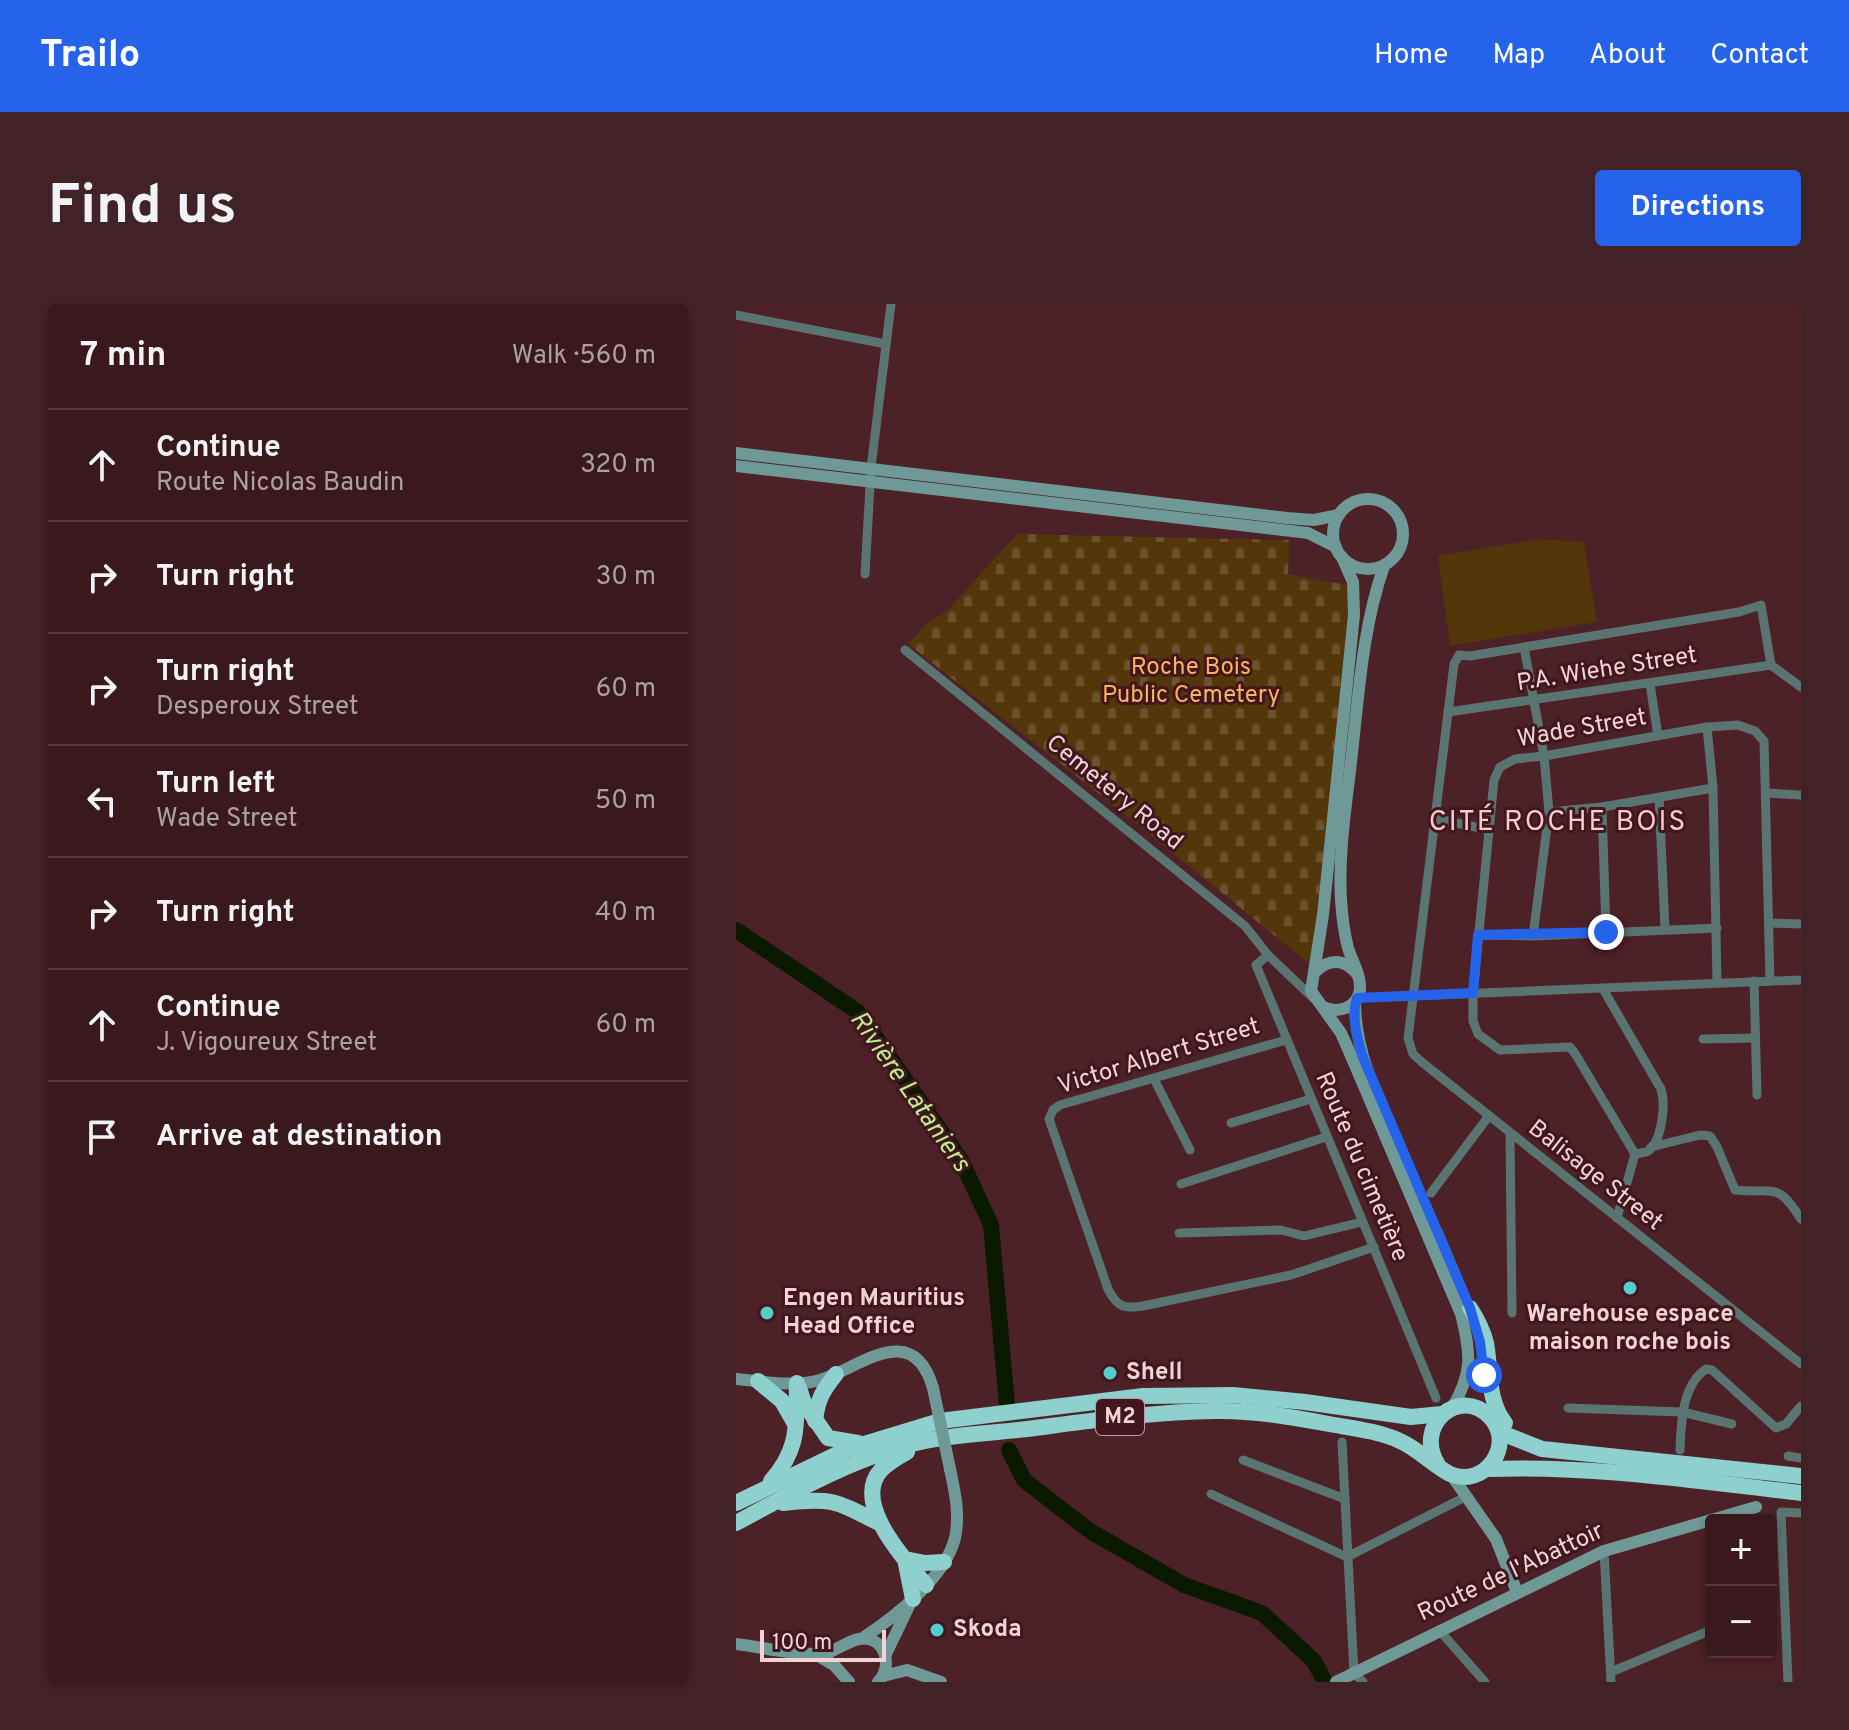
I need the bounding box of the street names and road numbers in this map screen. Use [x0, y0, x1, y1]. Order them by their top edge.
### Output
street label: P.A. Wiehe Street [1515, 641, 1699, 699]
street label: Wade Street [1515, 703, 1649, 755]
street label: Cemetery Road [1039, 729, 1189, 857]
street label: Victor Albert Street [1054, 1012, 1264, 1102]
street label: Route du cimetière [1308, 1068, 1414, 1266]
street label: Balisage Street [1522, 1114, 1668, 1238]
road number: M2 [1096, 1399, 1144, 1435]
street label: Route de l'Abattoir [1413, 1517, 1609, 1629]

